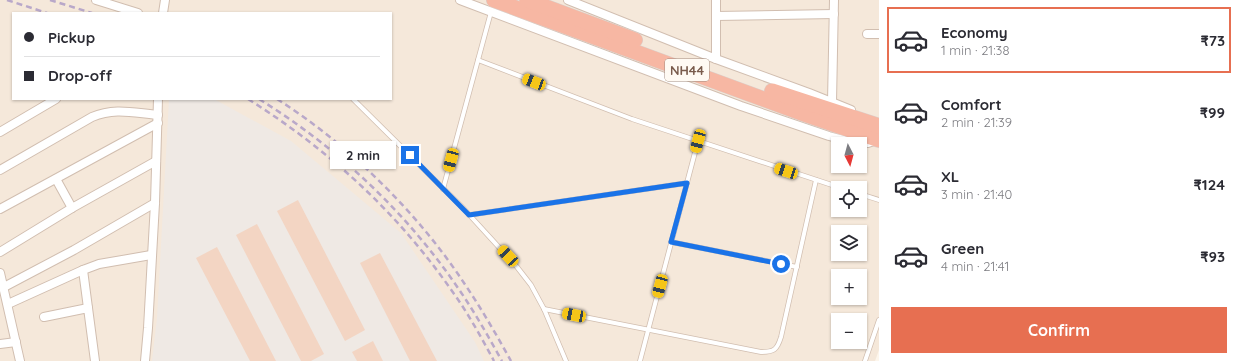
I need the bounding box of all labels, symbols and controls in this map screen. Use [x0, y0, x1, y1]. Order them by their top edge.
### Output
icon: car [893, 22, 929, 58]
text: Economy [941, 23, 1008, 42]
text: Pickup [48, 28, 95, 47]
text: ₹73 [1200, 31, 1225, 50]
text: 1 min · 21:38 [941, 42, 1009, 58]
road number: NH44 [665, 59, 709, 81]
text: Drop-off [48, 66, 112, 85]
car [521, 72, 547, 92]
icon: car [893, 94, 929, 130]
text: Comfort [941, 95, 1002, 114]
text: ₹99 [1200, 103, 1225, 122]
text: 2 min · 21:39 [941, 114, 1012, 130]
car [689, 128, 707, 154]
north arrow [831, 137, 867, 173]
map controls [831, 137, 867, 349]
callout: 2 min [330, 141, 396, 169]
route end [401, 146, 419, 164]
text: 2 min [346, 147, 380, 163]
car [442, 147, 460, 173]
car [773, 162, 799, 180]
icon: car [893, 166, 929, 202]
text: XL [941, 167, 959, 186]
text: ₹124 [1194, 175, 1225, 194]
button: locate [831, 181, 867, 217]
text: 3 min · 21:40 [941, 186, 1012, 202]
button: layers [831, 225, 867, 261]
icon: car [893, 238, 929, 274]
text: Green [941, 239, 984, 258]
car [495, 243, 521, 269]
text: ₹93 [1200, 247, 1225, 266]
route start [772, 255, 790, 273]
text: 4 min · 21:41 [941, 258, 1009, 274]
button: + [831, 269, 867, 305]
car [651, 273, 669, 299]
car [561, 307, 587, 323]
button: Confirm [891, 307, 1227, 353]
button: − [831, 313, 867, 349]

